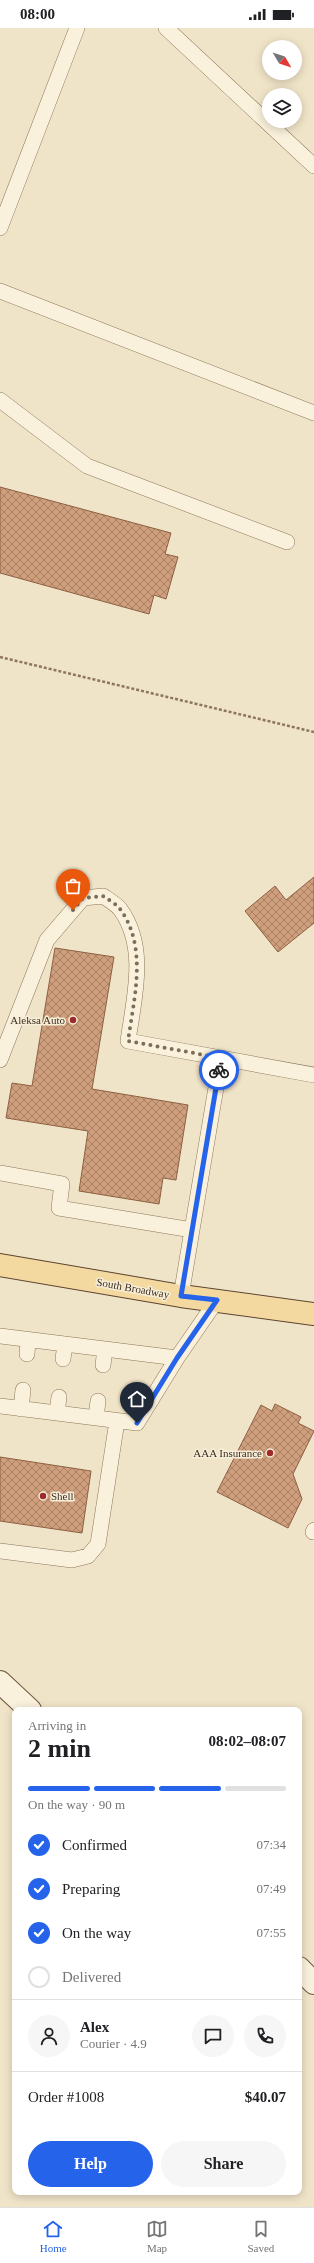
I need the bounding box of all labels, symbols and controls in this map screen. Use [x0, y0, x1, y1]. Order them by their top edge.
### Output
text: 08:00 [20, 6, 55, 22]
north arrow [262, 40, 302, 80]
map controls [262, 40, 302, 128]
button: layers [262, 88, 302, 128]
pin [56, 869, 90, 910]
icon: bag [62, 875, 84, 897]
place label: Aleksa Auto [10, 1014, 65, 1026]
marker: Aleksa Auto [68, 1015, 78, 1025]
courier [199, 1050, 239, 1090]
icon: bike [208, 1059, 230, 1081]
street label: South Broadway [96, 1276, 171, 1300]
pin [120, 1382, 154, 1423]
icon: home [126, 1388, 148, 1410]
place label: AAA Insurance [193, 1447, 262, 1459]
marker: AAA Insurance [265, 1448, 275, 1458]
place label: Shell [51, 1490, 74, 1502]
marker: Shell [38, 1491, 48, 1501]
text: Arriving in [28, 1718, 86, 1733]
text: 08:02–08:07 [209, 1733, 286, 1749]
text: 2 min [28, 1734, 91, 1763]
text: On the way · 90 m [28, 1797, 125, 1812]
icon: check [28, 1834, 50, 1856]
text: Confirmed [62, 1837, 127, 1853]
text: 07:34 [256, 1837, 286, 1852]
icon: check [28, 1878, 50, 1900]
text: Preparing [62, 1881, 120, 1897]
text: 07:49 [256, 1881, 286, 1896]
icon: check [28, 1922, 50, 1944]
text: On the way [62, 1925, 131, 1941]
text: 07:55 [256, 1925, 286, 1940]
text: Delivered [62, 1969, 121, 1985]
button: person [28, 2015, 70, 2057]
button: chat [192, 2015, 234, 2057]
button: phone [244, 2015, 286, 2057]
text: Alex [80, 2019, 109, 2035]
text: Courier · 4.9 [80, 2036, 147, 2051]
text: Order #1008 [28, 2089, 104, 2105]
text: $40.07 [245, 2089, 286, 2105]
button: Help [28, 2141, 153, 2187]
button: Share [161, 2141, 286, 2187]
tab: Home [40, 2218, 67, 2254]
tab: Map [146, 2218, 168, 2254]
tab: Saved [247, 2218, 274, 2254]

